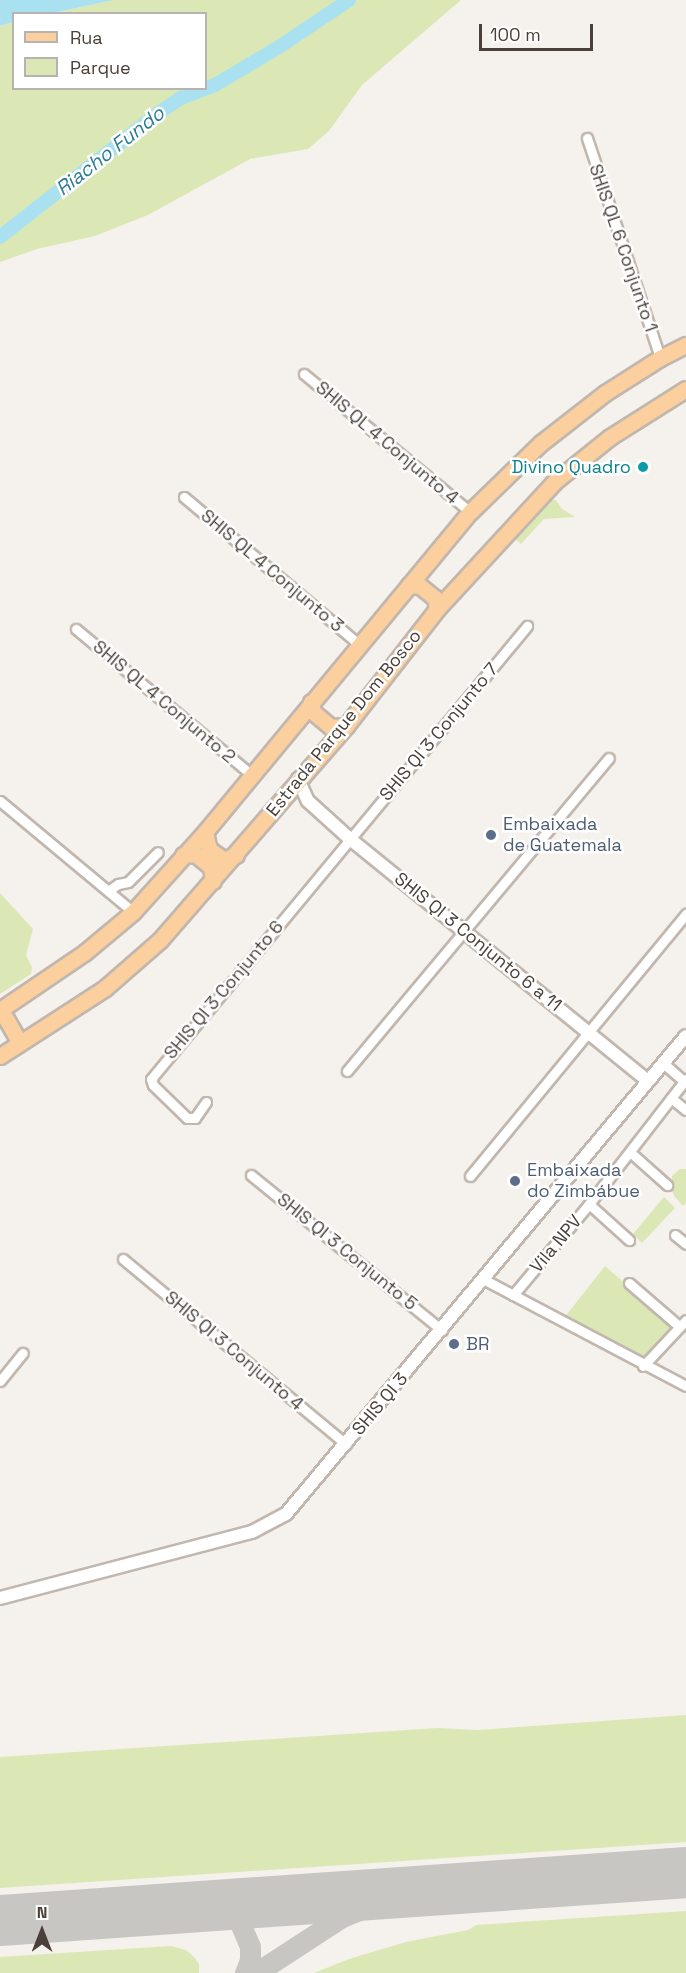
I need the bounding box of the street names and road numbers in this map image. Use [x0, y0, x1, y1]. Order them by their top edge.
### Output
street label: SHIS QL 6 Conjunto 1 [584, 161, 662, 335]
street label: SHIS QL 4 Conjunto 4 [311, 377, 463, 509]
street label: SHIS QL 4 Conjunto 3 [196, 505, 348, 637]
street label: Estrada Parque Dom Bosco [262, 625, 426, 821]
street label: SHIS QL 4 Conjunto 2 [88, 636, 240, 768]
street label: SHIS QI 3 Conjunto 7 [375, 659, 503, 805]
street label: SHIS QI 3 Conjunto 6 a 11 [390, 868, 566, 1016]
street label: SHIS QI 3 Conjunto 6 [160, 916, 288, 1064]
street label: SHIS QI 3 Conjunto 5 [273, 1189, 421, 1315]
street label: Vila NPV [526, 1211, 586, 1277]
street label: SHIS QI 3 Conjunto 4 [160, 1287, 308, 1415]
street label: SHIS QI 3 [348, 1368, 412, 1440]

